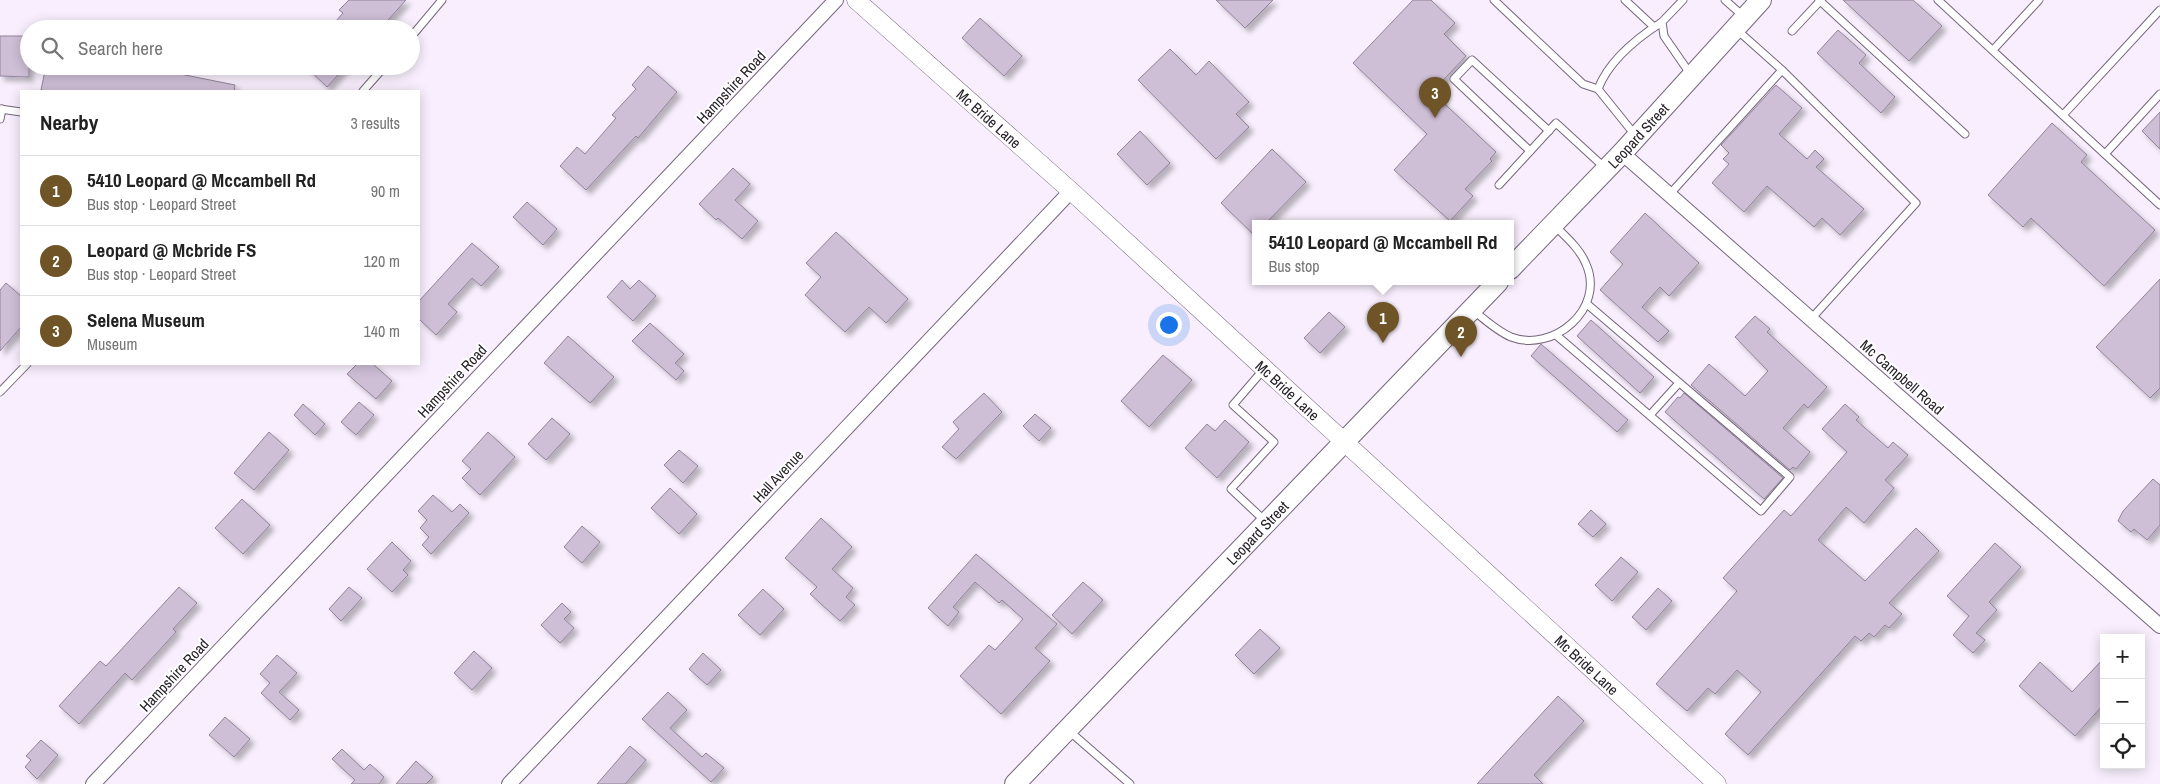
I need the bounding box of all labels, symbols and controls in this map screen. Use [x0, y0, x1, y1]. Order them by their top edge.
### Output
search box [20, 20, 420, 75]
icon: search [38, 34, 66, 62]
text: Search here [78, 35, 163, 61]
street label: Hampshire Road [692, 46, 770, 128]
pin: 3 [1419, 77, 1451, 118]
street label: Mc Bride Lane [952, 84, 1026, 153]
street label: Leopard Street [1603, 98, 1674, 173]
text: Nearby [40, 108, 98, 137]
text: 3 results [350, 112, 400, 134]
text: 5410 Leopard @ Mccambell Rd [87, 167, 316, 193]
text: 1 [52, 180, 60, 202]
text: 90 m [371, 180, 400, 202]
text: Bus stop · Leopard Street [87, 193, 236, 215]
popup [1252, 220, 1514, 285]
text: 5410 Leopard @ Mccambell Rd [1268, 229, 1498, 255]
text: Leopard @ Mcbride FS [87, 237, 256, 263]
text: 2 [52, 250, 60, 272]
text: 120 m [364, 250, 400, 272]
text: Bus stop [1268, 255, 1320, 277]
text: Bus stop · Leopard Street [87, 263, 236, 285]
pin: 1 [1367, 302, 1399, 343]
text: Selena Museum [87, 307, 205, 333]
your location [1156, 312, 1182, 338]
pin: 2 [1445, 316, 1477, 357]
text: 3 [52, 320, 60, 342]
text: 140 m [364, 320, 400, 342]
text: Museum [87, 333, 137, 355]
street label: Mc Campbell Road [1856, 335, 1948, 419]
street label: Hampshire Road [413, 340, 491, 422]
street label: Mc Bride Lane [1251, 355, 1325, 425]
street label: Hall Avenue [748, 445, 808, 507]
street label: Leopard Street [1221, 495, 1293, 569]
street label: Mc Bride Lane [1550, 630, 1624, 700]
street label: Hampshire Road [135, 634, 213, 716]
map controls [2100, 634, 2145, 769]
button: + [2100, 634, 2145, 679]
button: − [2100, 679, 2145, 724]
button: locate [2100, 724, 2145, 769]

